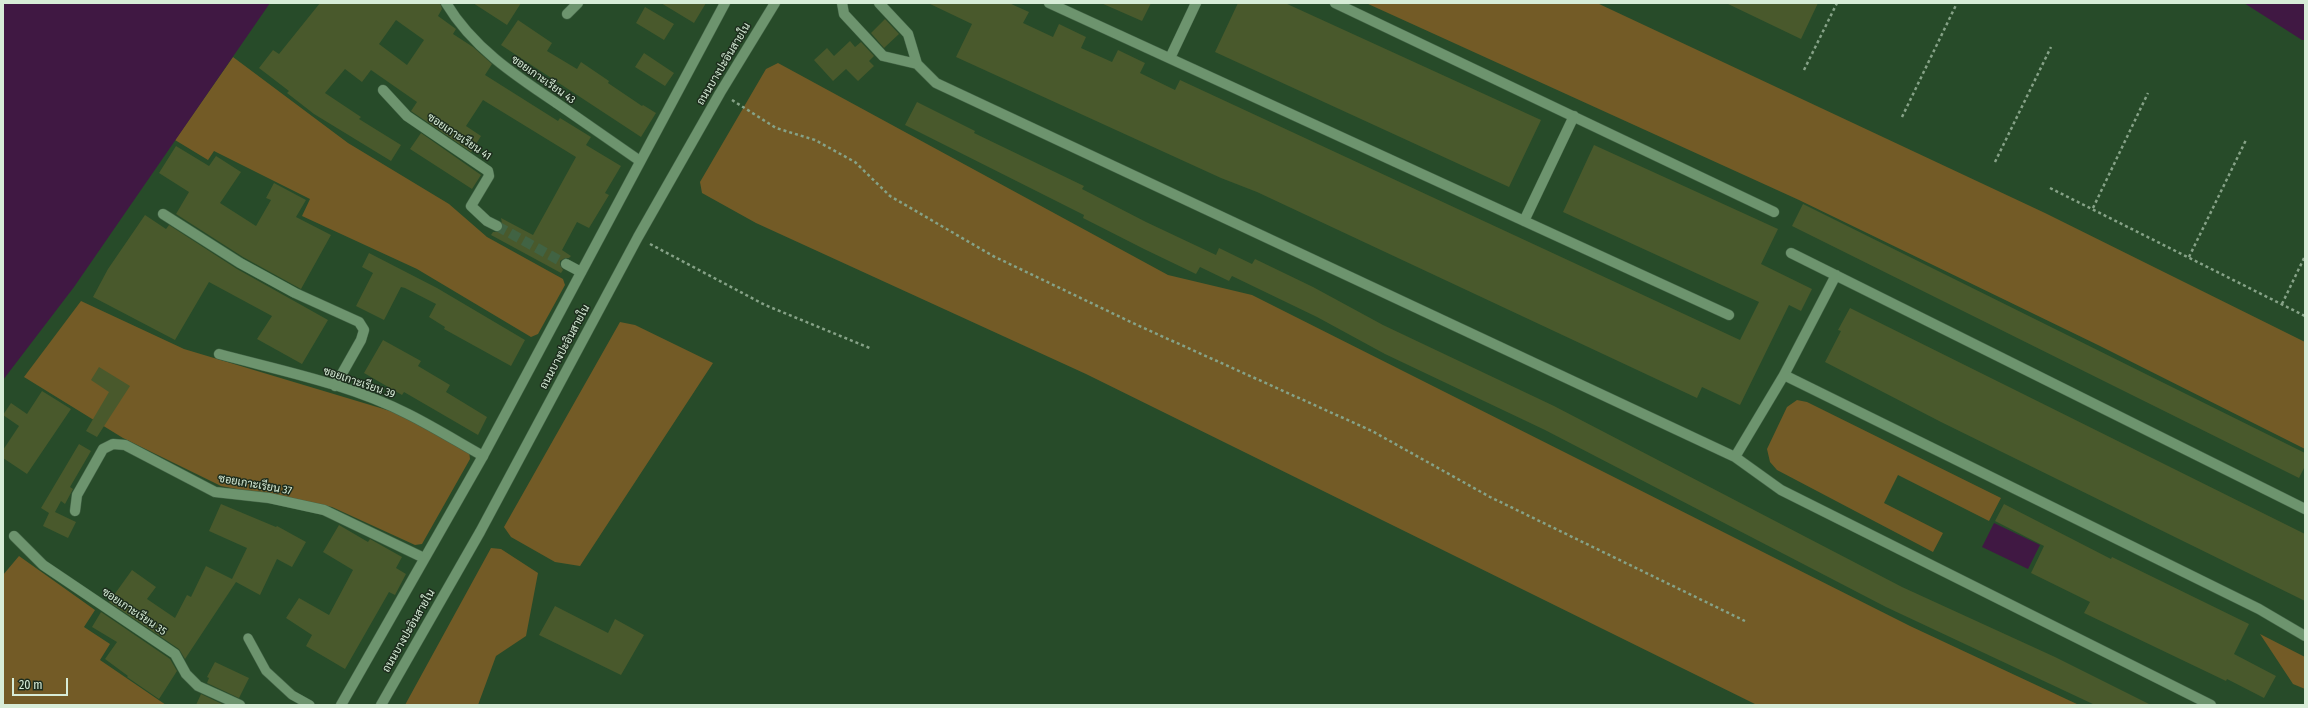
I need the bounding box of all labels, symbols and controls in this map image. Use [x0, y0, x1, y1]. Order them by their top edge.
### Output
street label: ถนนบางปะอินสายใน [694, 21, 754, 107]
street label: ซอยเกาะเรียน 43 [508, 53, 578, 107]
street label: ซอยเกาะเรียน 41 [425, 111, 493, 163]
street label: ถนนบางปะอินสายใน [537, 303, 593, 391]
street label: ซอยเกาะเรียน 39 [321, 365, 397, 401]
street label: ซอยเกาะเรียน 37 [217, 472, 293, 498]
street label: ซอยเกาะเรียน 35 [99, 586, 169, 638]
street label: ถนนบางปะอินสายใน [380, 587, 438, 675]
scale bar [14, 670, 70, 696]
text: 20 m [19, 678, 43, 692]

